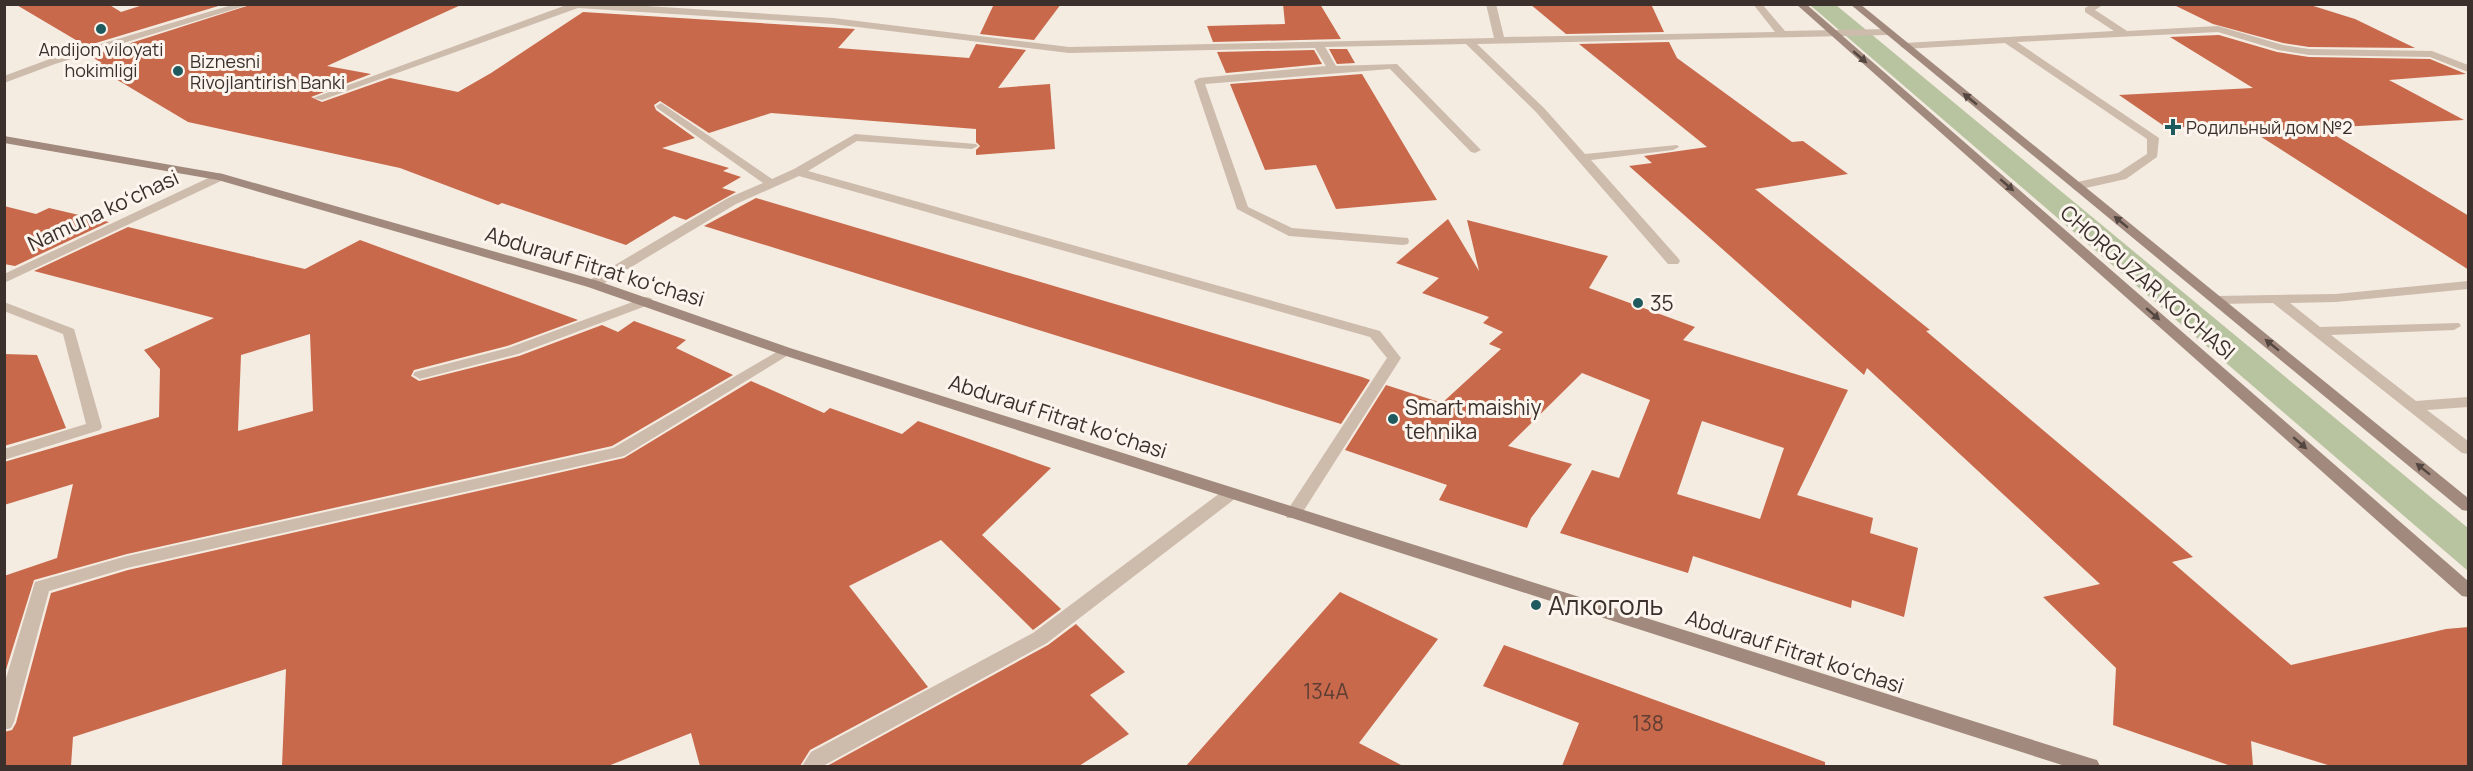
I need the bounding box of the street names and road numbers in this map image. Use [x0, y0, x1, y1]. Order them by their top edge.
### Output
street label: Namuna koʻchasi [23, 163, 183, 257]
street label: CHORGUZAR KO'CHASI [2055, 198, 2241, 366]
street label: Abdurauf Fitrat koʻchasi [482, 219, 708, 313]
street label: Abdurauf Fitrat koʻchasi [945, 367, 1171, 465]
street label: Abdurauf Fitrat koʻchasi [1682, 602, 1908, 700]

